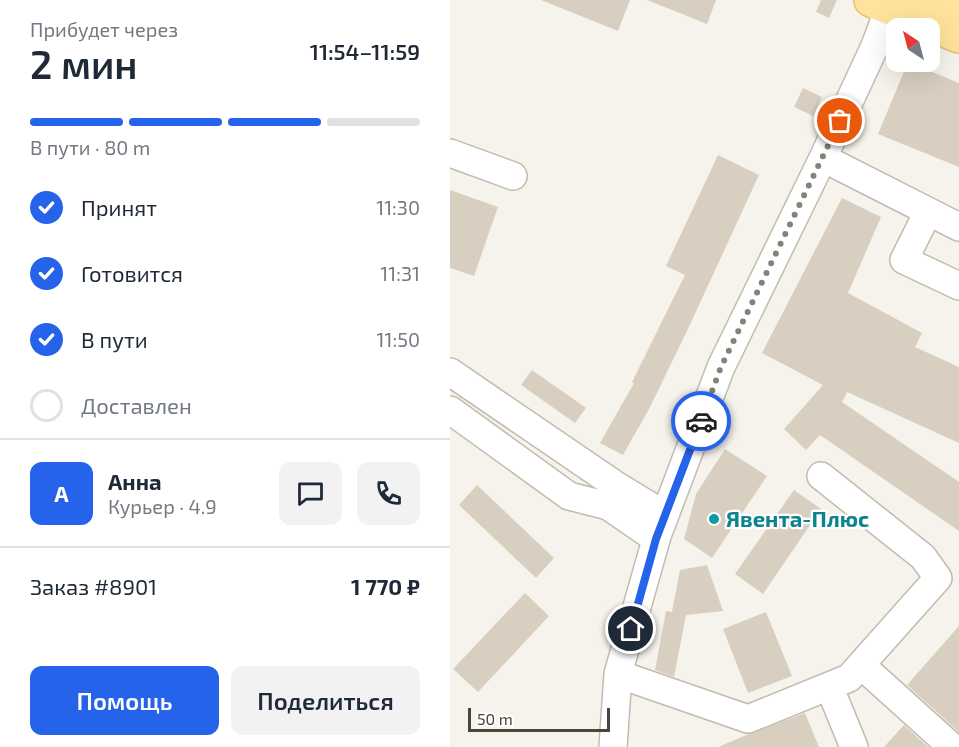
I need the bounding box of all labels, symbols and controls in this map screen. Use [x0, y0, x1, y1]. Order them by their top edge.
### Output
text: Прибудет через [30, 17, 178, 41]
north arrow [886, 18, 940, 72]
map controls [886, 18, 940, 72]
text: 11:54–11:59 [310, 38, 420, 64]
text: 2 мин [30, 40, 137, 87]
pin [814, 95, 865, 146]
icon: bag [823, 104, 856, 137]
text: В пути · 80 m [30, 135, 150, 159]
icon: check [30, 191, 63, 224]
text: Принят [81, 194, 157, 220]
text: 11:30 [376, 195, 420, 219]
icon: check [30, 257, 63, 290]
text: Готовится [81, 260, 183, 286]
text: 11:31 [380, 261, 420, 285]
icon: check [30, 323, 63, 356]
text: В пути [81, 326, 148, 352]
text: 11:50 [377, 327, 420, 351]
courier [671, 391, 731, 451]
text: Доставлен [81, 392, 192, 418]
icon: car [685, 405, 718, 438]
button: chat [279, 462, 342, 525]
button: phone [357, 462, 420, 525]
text: Анна [108, 468, 162, 494]
text: А [54, 480, 69, 506]
text: Курьер · 4.9 [108, 494, 217, 518]
place label: Явента-Плюс [726, 505, 869, 531]
marker: Явента-Плюс [707, 512, 721, 526]
text: Заказ #8901 [30, 573, 157, 599]
text: 1 770 ₽ [351, 573, 420, 599]
pin [605, 603, 656, 654]
icon: home [614, 612, 647, 645]
button: Помощь [30, 666, 219, 735]
button: Поделиться [231, 666, 420, 735]
scale bar [468, 705, 610, 732]
text: 50 m [477, 709, 513, 728]

